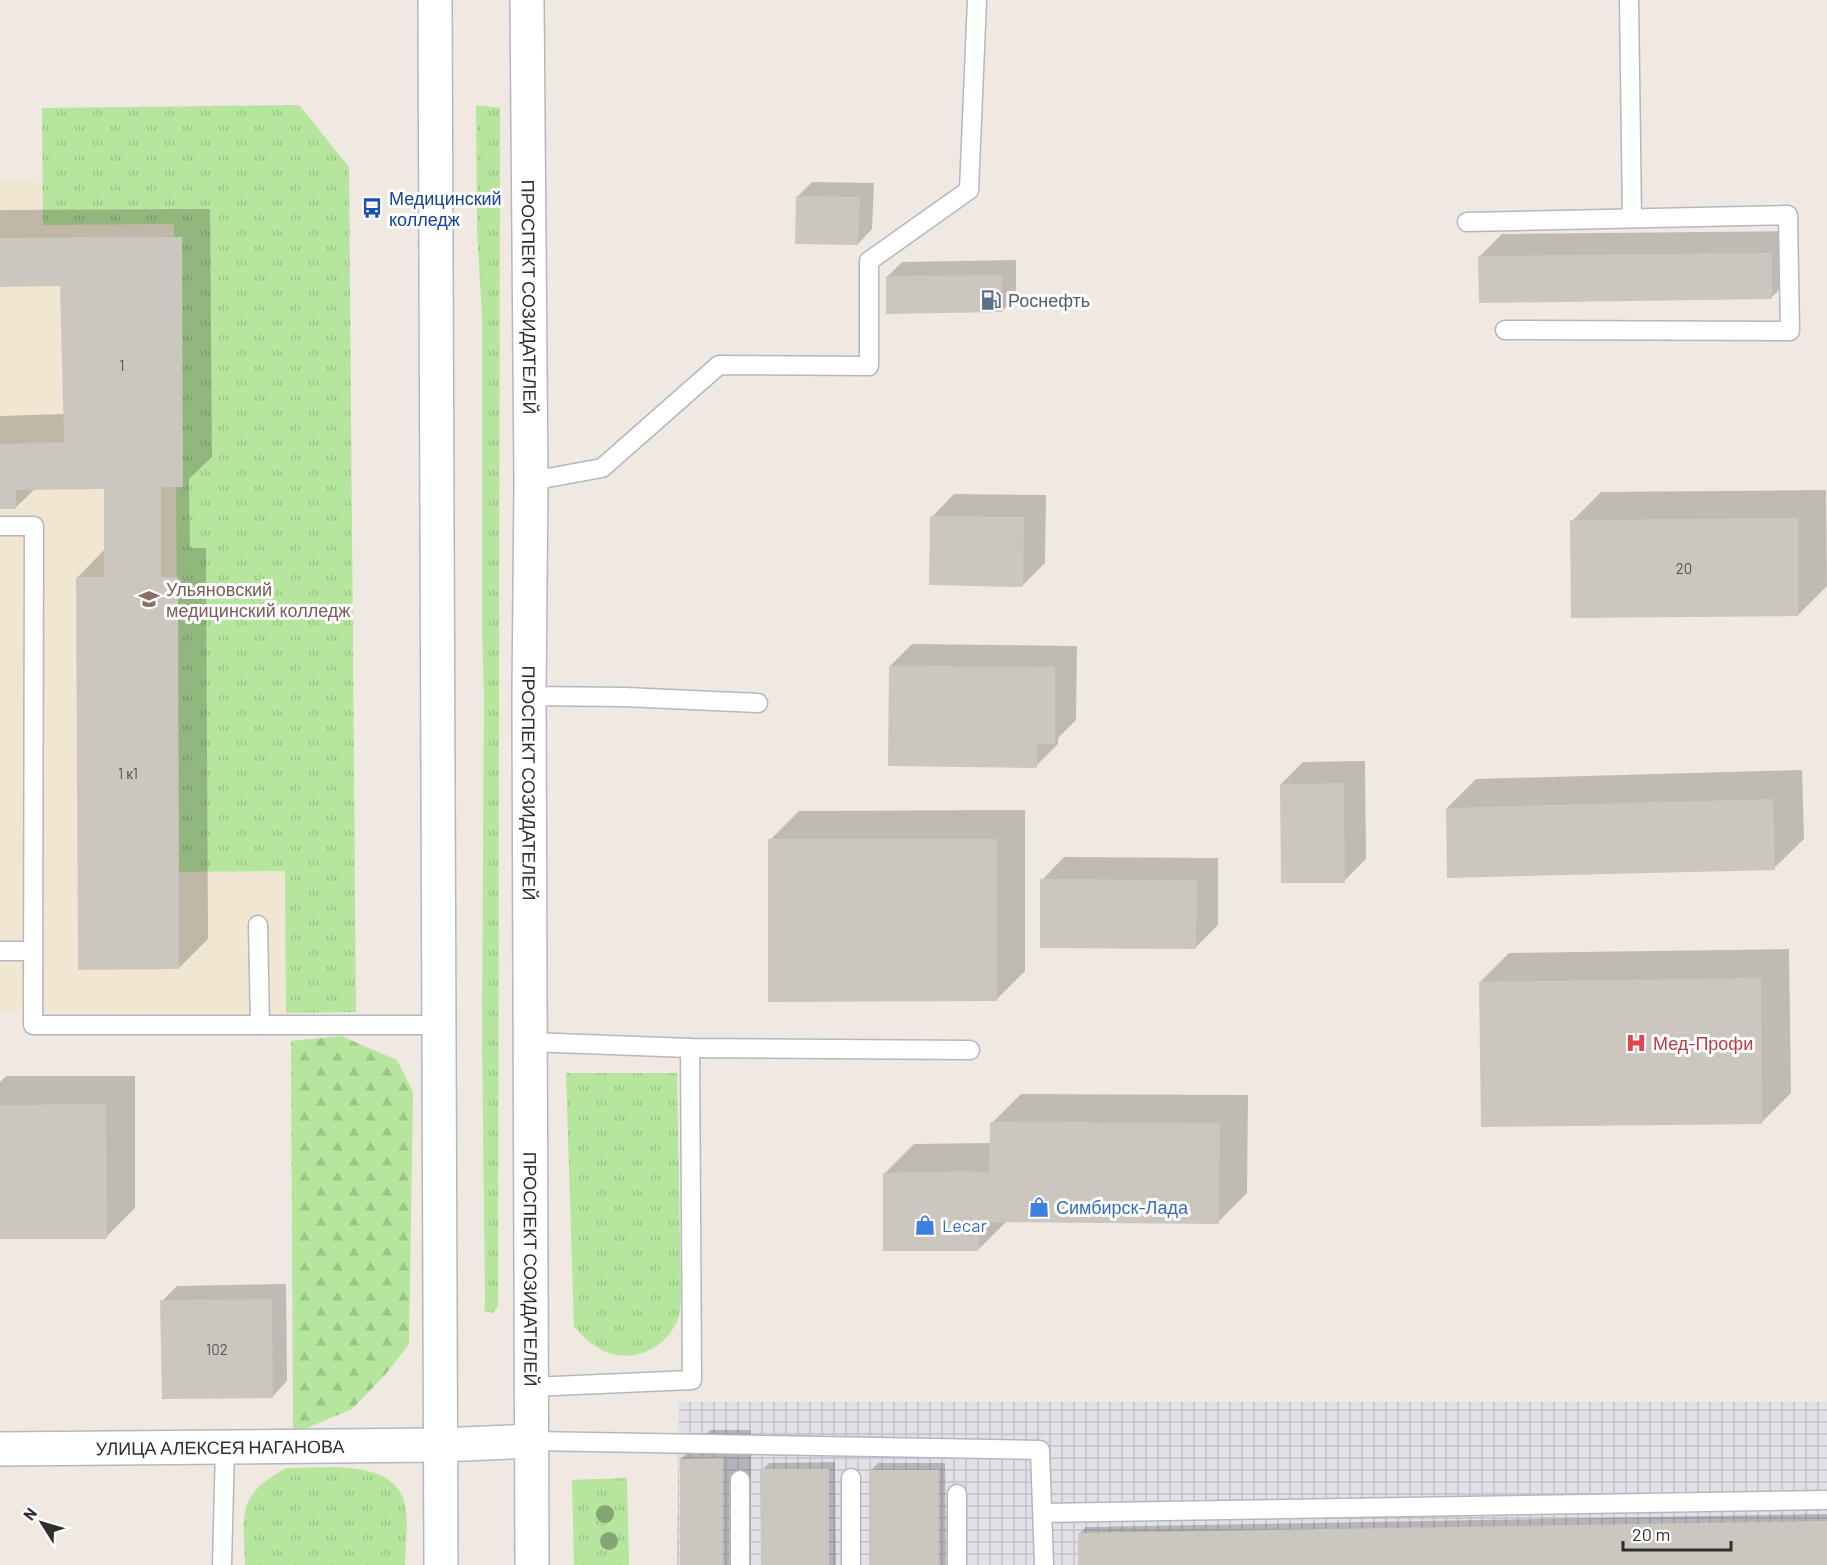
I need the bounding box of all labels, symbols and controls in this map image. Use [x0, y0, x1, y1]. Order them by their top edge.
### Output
street label: ПРОСПЕКТ СОЗИДАТЕЛЕЙ [517, 180, 541, 414]
place label: Медицинский колледж [389, 187, 502, 230]
bus stop icon: Медицинский колледж [360, 196, 384, 220]
fuel station icon: Роснефть [979, 288, 1003, 312]
place label: Роснефть [1008, 289, 1090, 311]
house number: 1 [119, 356, 125, 374]
house number: 20 [1676, 559, 1692, 577]
place label: Ульяновский медицинский колледж [166, 578, 350, 621]
school or university icon: Ульяновский медицинский колледж [137, 587, 161, 611]
street label: ПРОСПЕКТ СОЗИДАТЕЛЕЙ [518, 666, 541, 900]
house number: 1 к1 [118, 764, 138, 782]
hospital icon: Мед-Профи [1624, 1031, 1648, 1055]
place label: Мед-Профи [1653, 1032, 1753, 1054]
street label: ПРОСПЕКТ СОЗИДАТЕЛЕЙ [520, 1152, 542, 1386]
shop icon: Симбирск-Лада [1027, 1195, 1051, 1219]
place label: Симбирск-Лада [1056, 1196, 1189, 1218]
shop icon: Lecar [913, 1213, 937, 1237]
place label: Lecar [942, 1214, 987, 1236]
house number: 102 [206, 1340, 228, 1358]
street label: УЛИЦА АЛЕКСЕЯ НАГАНОВА [96, 1435, 344, 1459]
north arrow [12, 1493, 72, 1553]
text: N [19, 1504, 40, 1524]
scale bar [1623, 1514, 1731, 1552]
text: 20 m [1632, 1523, 1670, 1545]

